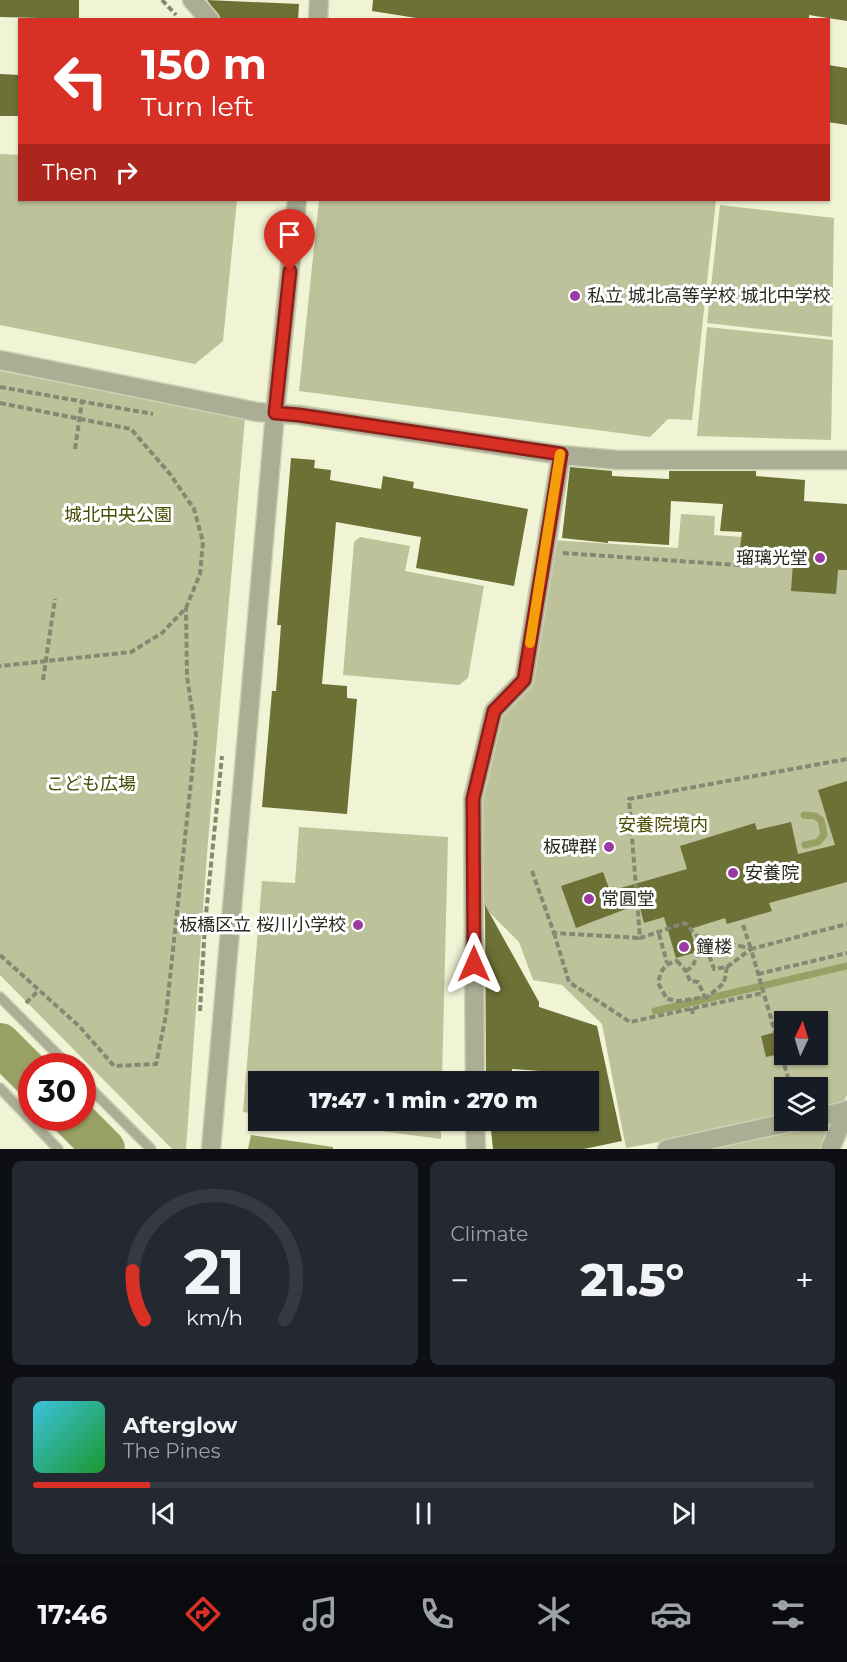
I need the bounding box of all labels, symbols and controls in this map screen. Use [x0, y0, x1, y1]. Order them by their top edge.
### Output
text: 150 m [141, 38, 267, 90]
icon: left [42, 42, 120, 120]
text: Turn left [141, 90, 254, 123]
icon: right [110, 156, 143, 189]
text: Then [42, 159, 98, 186]
pin [264, 209, 315, 271]
icon: arrive [273, 218, 306, 251]
place label: 私立 城北高等学校 城北中学校 [587, 285, 830, 307]
marker: 私立 城北高等学校 城北中学校 [568, 289, 582, 303]
park label: 城北中央公園 [64, 504, 172, 526]
place label: 瑠璃光堂 [736, 547, 808, 569]
marker: 瑠璃光堂 [813, 551, 827, 565]
park label: こども広場 [46, 773, 136, 795]
park label: 安養院境内 [618, 814, 708, 836]
place label: 板碑群 [543, 836, 597, 858]
marker: 板碑群 [602, 840, 616, 854]
place label: 安養院 [745, 862, 799, 884]
marker: 安養院 [726, 866, 740, 880]
place label: 常圓堂 [601, 888, 655, 910]
marker: 常圓堂 [582, 892, 596, 906]
place label: 板橋区立 桜川小学校 [179, 914, 346, 936]
marker: 板橋区立 桜川小学校 [351, 918, 365, 932]
position arrow [442, 932, 506, 996]
place label: 鐘楼 [696, 936, 732, 958]
marker: 鐘楼 [677, 940, 691, 954]
north arrow [774, 1011, 828, 1065]
map controls [774, 1011, 828, 1131]
speed limit sign: 30 [18, 1053, 96, 1131]
button: layers [774, 1077, 828, 1131]
text: 17:47 · 1 min · 270 m [309, 1087, 538, 1114]
text: Climate [451, 1222, 528, 1246]
text: 21 [184, 1234, 245, 1310]
text: 21.5° [580, 1252, 684, 1307]
text: − [451, 1260, 469, 1300]
text: + [795, 1260, 814, 1300]
text: km/h [186, 1304, 243, 1330]
text: Afterglow [123, 1412, 237, 1439]
text: The Pines [123, 1439, 220, 1463]
icon: previous [147, 1497, 180, 1530]
icon: pause [407, 1497, 440, 1530]
icon: next [667, 1497, 700, 1530]
icon: directions [182, 1593, 224, 1635]
icon: music [299, 1593, 341, 1635]
icon: phone [416, 1593, 458, 1635]
icon: climate [533, 1593, 575, 1635]
icon: car [650, 1593, 692, 1635]
icon: filters [767, 1593, 809, 1635]
text: 17:46 [38, 1598, 107, 1631]

